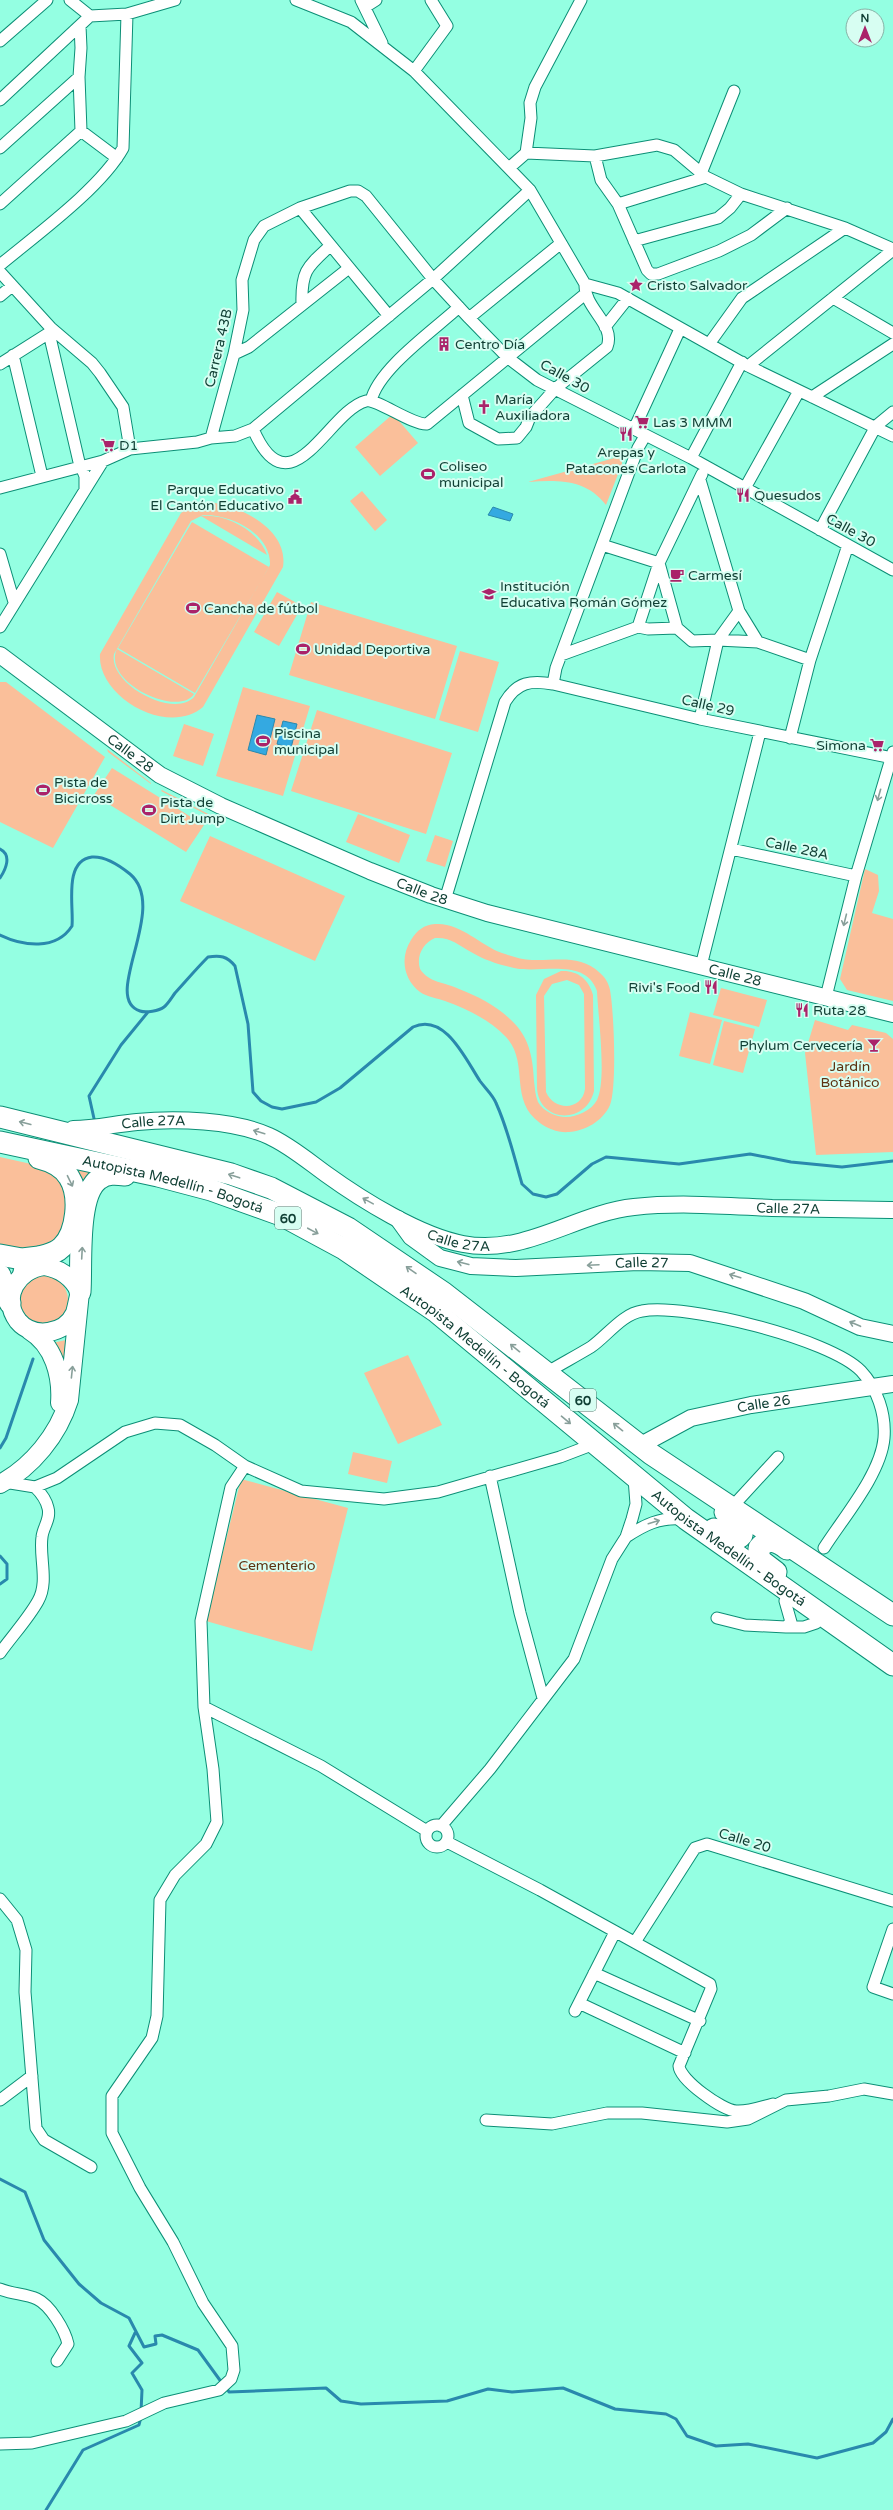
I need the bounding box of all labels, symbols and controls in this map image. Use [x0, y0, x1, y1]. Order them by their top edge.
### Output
north arrow [845, 8, 885, 48]
text: N [861, 12, 869, 25]
place icon: Cristo Salvador [628, 277, 644, 293]
place label: Cristo Salvador [647, 277, 748, 294]
street label: Carrera 43B [201, 307, 236, 389]
building icon: Centro Día [436, 336, 452, 352]
place label: Centro Día [455, 336, 525, 353]
street label: Calle 30 [537, 356, 593, 397]
place label: María Auxiliadora [495, 391, 570, 424]
church icon: María Auxiliadora [476, 399, 492, 415]
supermarket icon: Las 3 MMM [634, 414, 650, 430]
place label: Las 3 MMM [653, 414, 732, 431]
restaurant icon: Arepas y Patacones Carlota [618, 426, 634, 442]
supermarket icon: D1 [100, 437, 116, 453]
place label: D1 [119, 437, 138, 454]
place label: Arepas y Patacones Carlota [566, 444, 686, 477]
place label: Coliseo municipal [439, 458, 503, 491]
sports icon: Coliseo municipal [420, 466, 436, 482]
place label: Parque Educativo El Cantón Educativo [150, 481, 284, 514]
restaurant icon: Quesudos [735, 487, 751, 503]
place label: Quesudos [754, 487, 821, 504]
public building icon: Parque Educativo El Cantón Educativo [287, 489, 303, 505]
street label: Calle 30 [823, 510, 879, 551]
cafe icon: Carmesí [669, 567, 685, 583]
place label: Carmesí [688, 567, 742, 584]
place label: Institución Educativa Román Gómez [500, 578, 667, 611]
school or university icon: Institución Educativa Román Gómez [481, 586, 497, 602]
sports icon: Cancha de fútbol [185, 600, 201, 616]
place label: Cancha de fútbol [204, 600, 318, 617]
sports icon: Unidad Deportiva [295, 641, 311, 657]
place label: Unidad Deportiva [314, 641, 430, 658]
street label: Calle 29 [680, 691, 736, 720]
place label: Piscina municipal [274, 725, 338, 758]
street label: Calle 28 [103, 730, 157, 776]
sports icon: Piscina municipal [255, 733, 271, 749]
place label: Simona [816, 737, 866, 754]
supermarket icon: Simona [869, 737, 885, 753]
place label: Pista de Bicicross [54, 774, 113, 807]
sports icon: Pista de Bicicross [35, 782, 51, 798]
one-way arrow [875, 788, 882, 801]
place label: Pista de Dirt Jump [160, 794, 225, 827]
sports icon: Pista de Dirt Jump [141, 802, 157, 818]
street label: Calle 28A [764, 834, 830, 863]
street label: Calle 28 [394, 874, 450, 909]
one-way arrow [841, 913, 848, 926]
street label: Calle 28 [707, 960, 763, 990]
place label: Rivi's Food [628, 979, 700, 996]
restaurant icon: Rivi's Food [703, 979, 719, 995]
restaurant icon: Ruta 28 [794, 1002, 810, 1018]
place label: Ruta 28 [813, 1002, 866, 1019]
place label: Phylum Cervecería [739, 1037, 863, 1054]
bar icon: Phylum Cervecería [866, 1037, 882, 1053]
park label: Jardín Botánico [820, 1058, 880, 1091]
street label: Calle 27A [120, 1112, 186, 1133]
one-way arrow [18, 1119, 31, 1127]
one-way arrow [252, 1128, 265, 1135]
street label: Autopista Medellín - Bogotá [81, 1152, 266, 1217]
one-way arrow [229, 1171, 241, 1179]
one-way arrow [67, 1175, 74, 1187]
one-way arrow [362, 1197, 374, 1205]
street label: Calle 27A [756, 1199, 820, 1218]
road number: 60 [275, 1207, 301, 1229]
street label: Calle 27A [425, 1226, 490, 1255]
one-way arrow [307, 1227, 319, 1235]
one-way arrow [78, 1247, 85, 1260]
street label: Calle 27 [615, 1254, 669, 1272]
one-way arrow [457, 1259, 470, 1267]
one-way arrow [587, 1261, 600, 1268]
one-way arrow [405, 1266, 416, 1274]
one-way arrow [728, 1272, 741, 1279]
street label: Autopista Medellín - Bogotá [397, 1282, 553, 1412]
one-way arrow [850, 1320, 862, 1328]
one-way arrow [510, 1343, 521, 1352]
one-way arrow [68, 1366, 76, 1379]
road number: 60 [570, 1389, 596, 1411]
street label: Calle 26 [736, 1391, 792, 1417]
one-way arrow [560, 1416, 571, 1425]
one-way arrow [612, 1423, 623, 1432]
street label: Autopista Medellín - Bogotá [648, 1486, 809, 1610]
one-way arrow [647, 1518, 660, 1525]
park label: Cementerio [238, 1557, 316, 1574]
street label: Calle 20 [717, 1824, 773, 1857]

